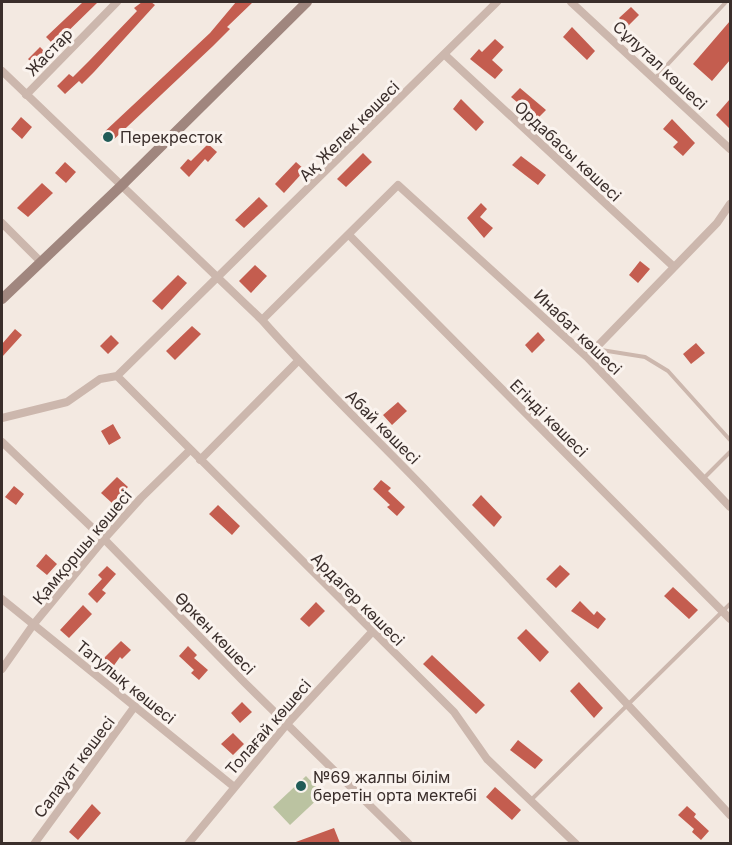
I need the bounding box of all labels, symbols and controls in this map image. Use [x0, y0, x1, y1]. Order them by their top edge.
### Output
street label: Сұлутал көшесі [609, 16, 711, 114]
street label: Жастар [21, 24, 77, 80]
street label: Ақ Желек көшесі [295, 77, 403, 185]
street label: Ордабасы көшесі [511, 97, 625, 205]
place label: Перекресток [120, 127, 223, 147]
marker: Перекресток [101, 130, 115, 144]
street label: Инабат көшесі [530, 285, 626, 379]
street label: Егінді көшесі [506, 375, 592, 461]
street label: Абай көшесі [342, 386, 424, 468]
street label: Қамқоршы көшесі [28, 486, 136, 608]
street label: Ардагер көшесі [307, 548, 409, 650]
street label: Өркен көшесі [171, 588, 259, 678]
street label: Татулық көшесі [72, 636, 180, 728]
street label: Толағай көшесі [221, 675, 315, 779]
street label: Салауат көшесі [29, 712, 119, 822]
place label: №69 жалпы білім беретін орта мектебі [313, 767, 477, 805]
marker: №69 жалпы білім беретін орта мектебі [294, 779, 308, 793]

